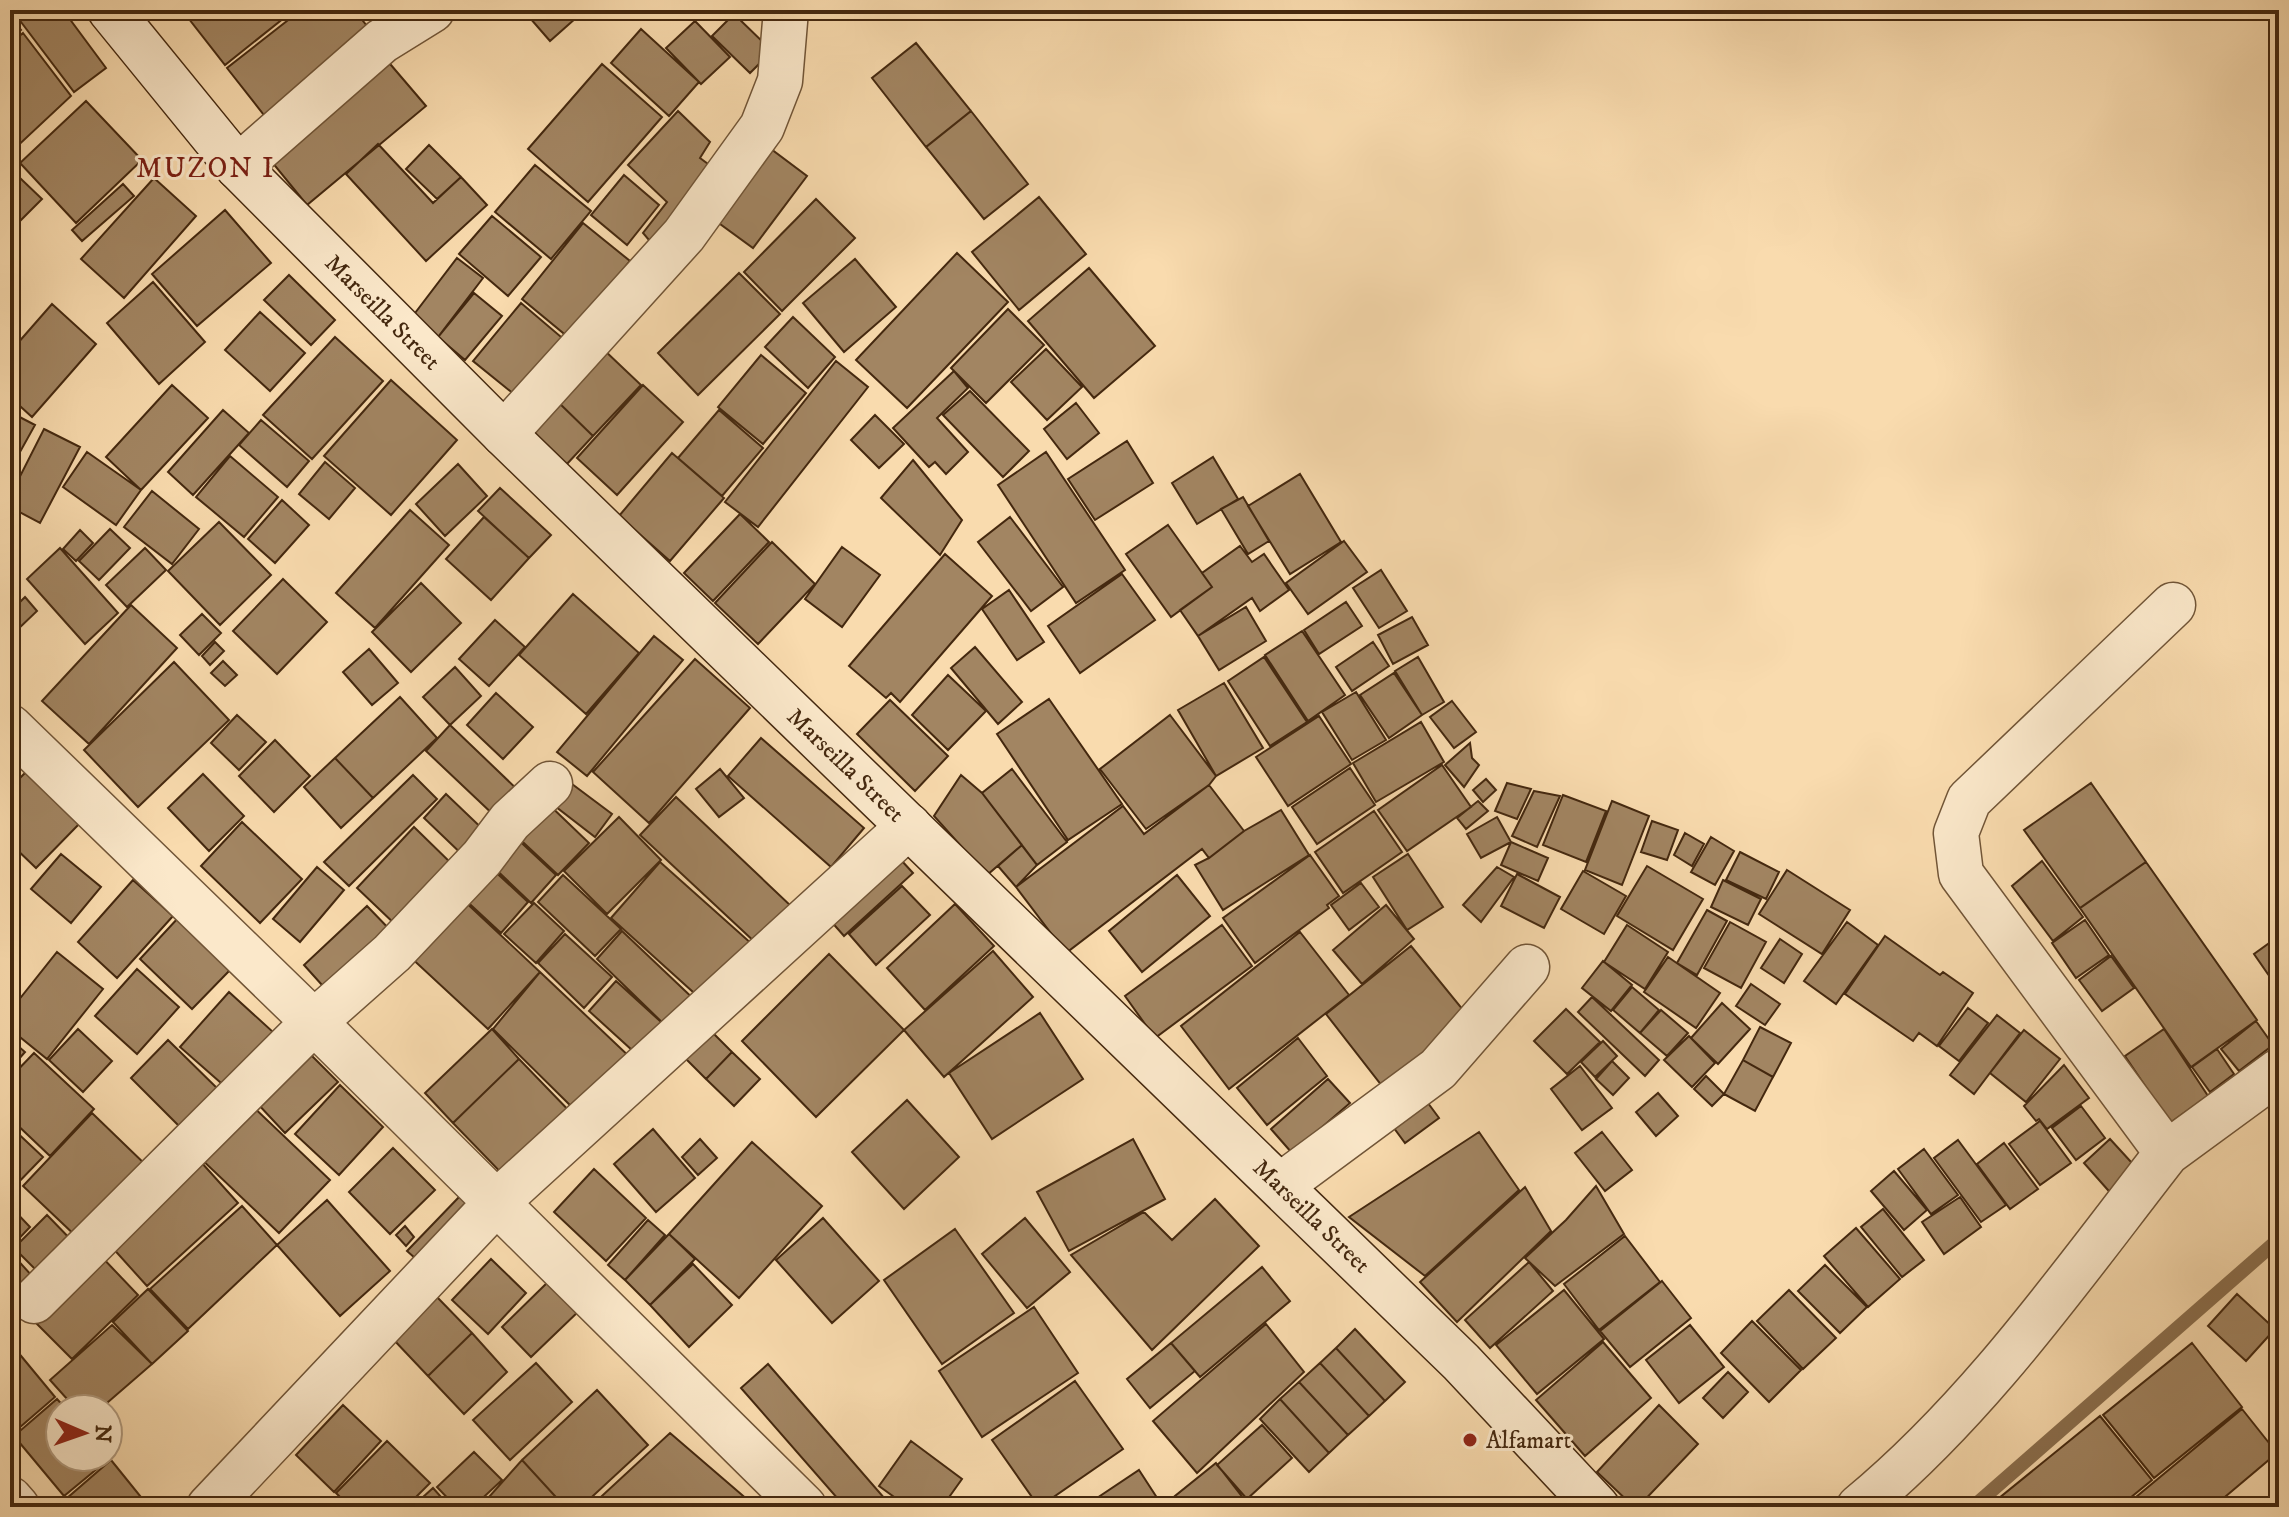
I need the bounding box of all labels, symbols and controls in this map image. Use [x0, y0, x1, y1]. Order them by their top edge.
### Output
district label: MUZON I [136, 151, 276, 186]
street label: Marseilla Street [318, 248, 447, 377]
street label: Marseilla Street [780, 702, 911, 829]
street label: Marseilla Street [1246, 1153, 1377, 1280]
north arrow [44, 1393, 124, 1473]
text: N [89, 1424, 116, 1443]
place label: Alfamart [1486, 1426, 1571, 1456]
marker: Alfamart [1461, 1431, 1479, 1449]

